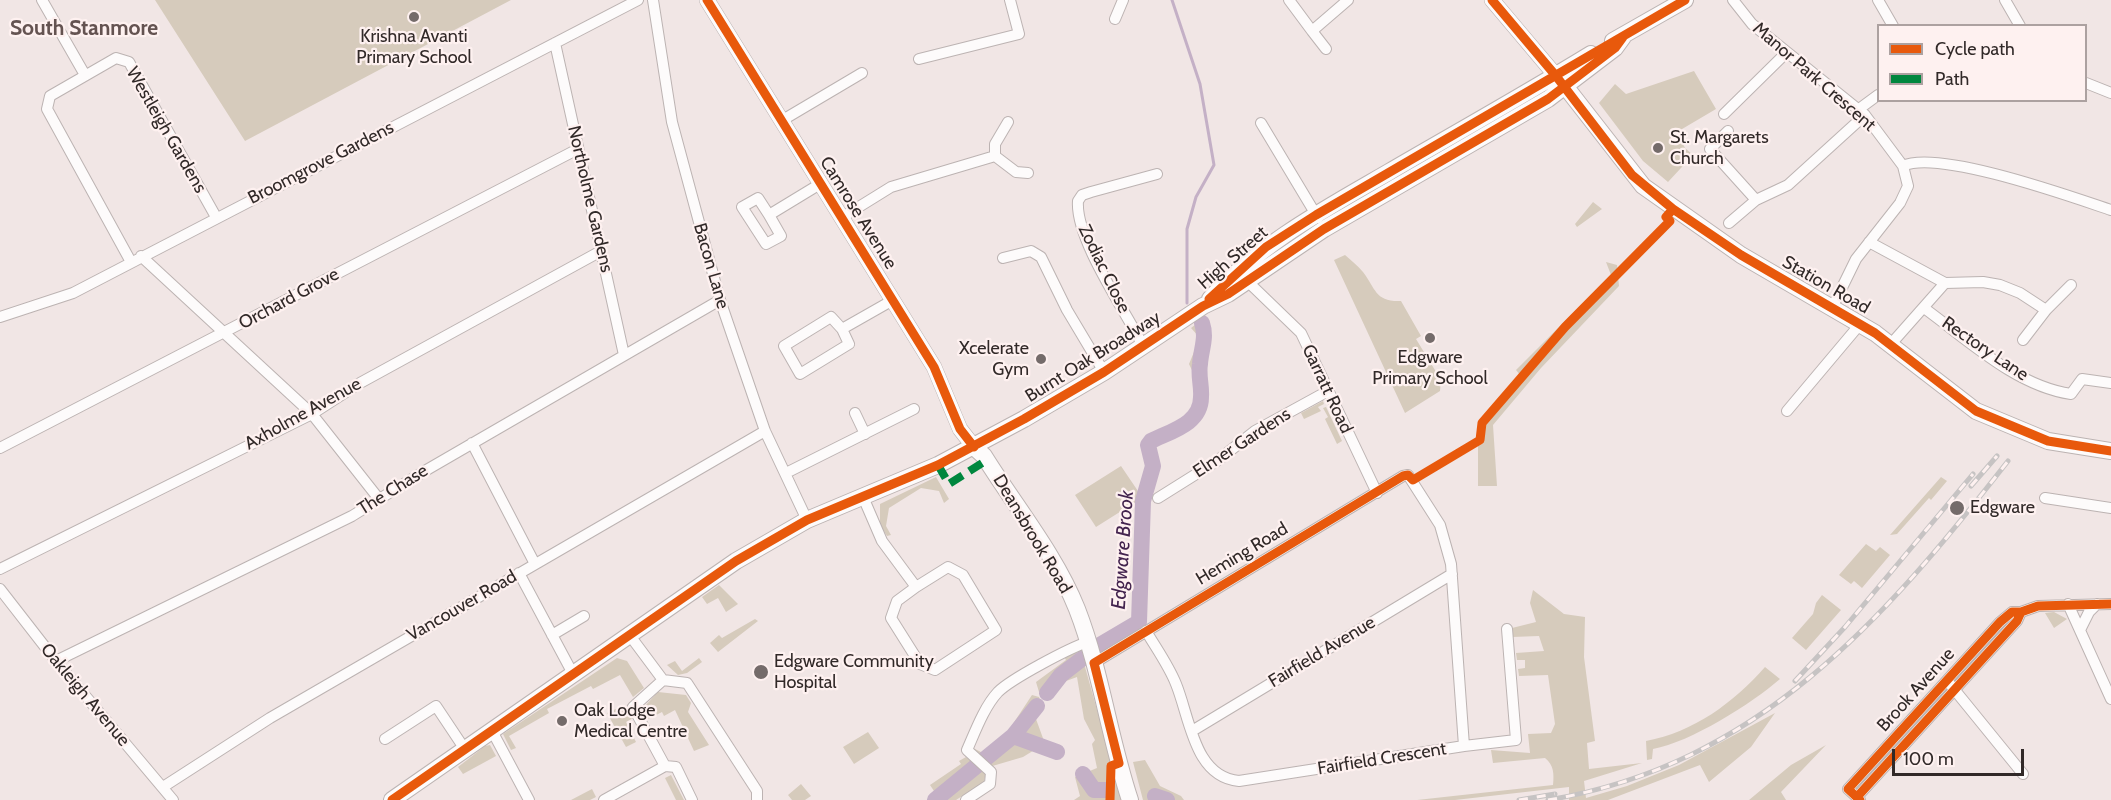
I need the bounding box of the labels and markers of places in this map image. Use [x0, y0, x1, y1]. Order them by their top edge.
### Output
marker: Krishna Avanti Primary School [407, 10, 421, 24]
place label: Krishna Avanti Primary School [356, 26, 472, 68]
place label: St. Margarets Church [1670, 127, 1769, 170]
marker: St. Margarets Church [1651, 141, 1665, 155]
marker: Edgware Primary School [1423, 331, 1437, 345]
place label: Xcelerate Gym [959, 338, 1029, 380]
place label: Edgware Primary School [1372, 347, 1488, 389]
marker: Xcelerate Gym [1034, 352, 1048, 366]
place label: Edgware [1970, 497, 2035, 519]
marker: Edgware [1948, 499, 1966, 517]
place label: Edgware Community Hospital [774, 651, 934, 694]
marker: Edgware Community Hospital [752, 663, 770, 681]
place label: Oak Lodge Medical Centre [574, 700, 687, 742]
marker: Oak Lodge Medical Centre [555, 714, 569, 728]

